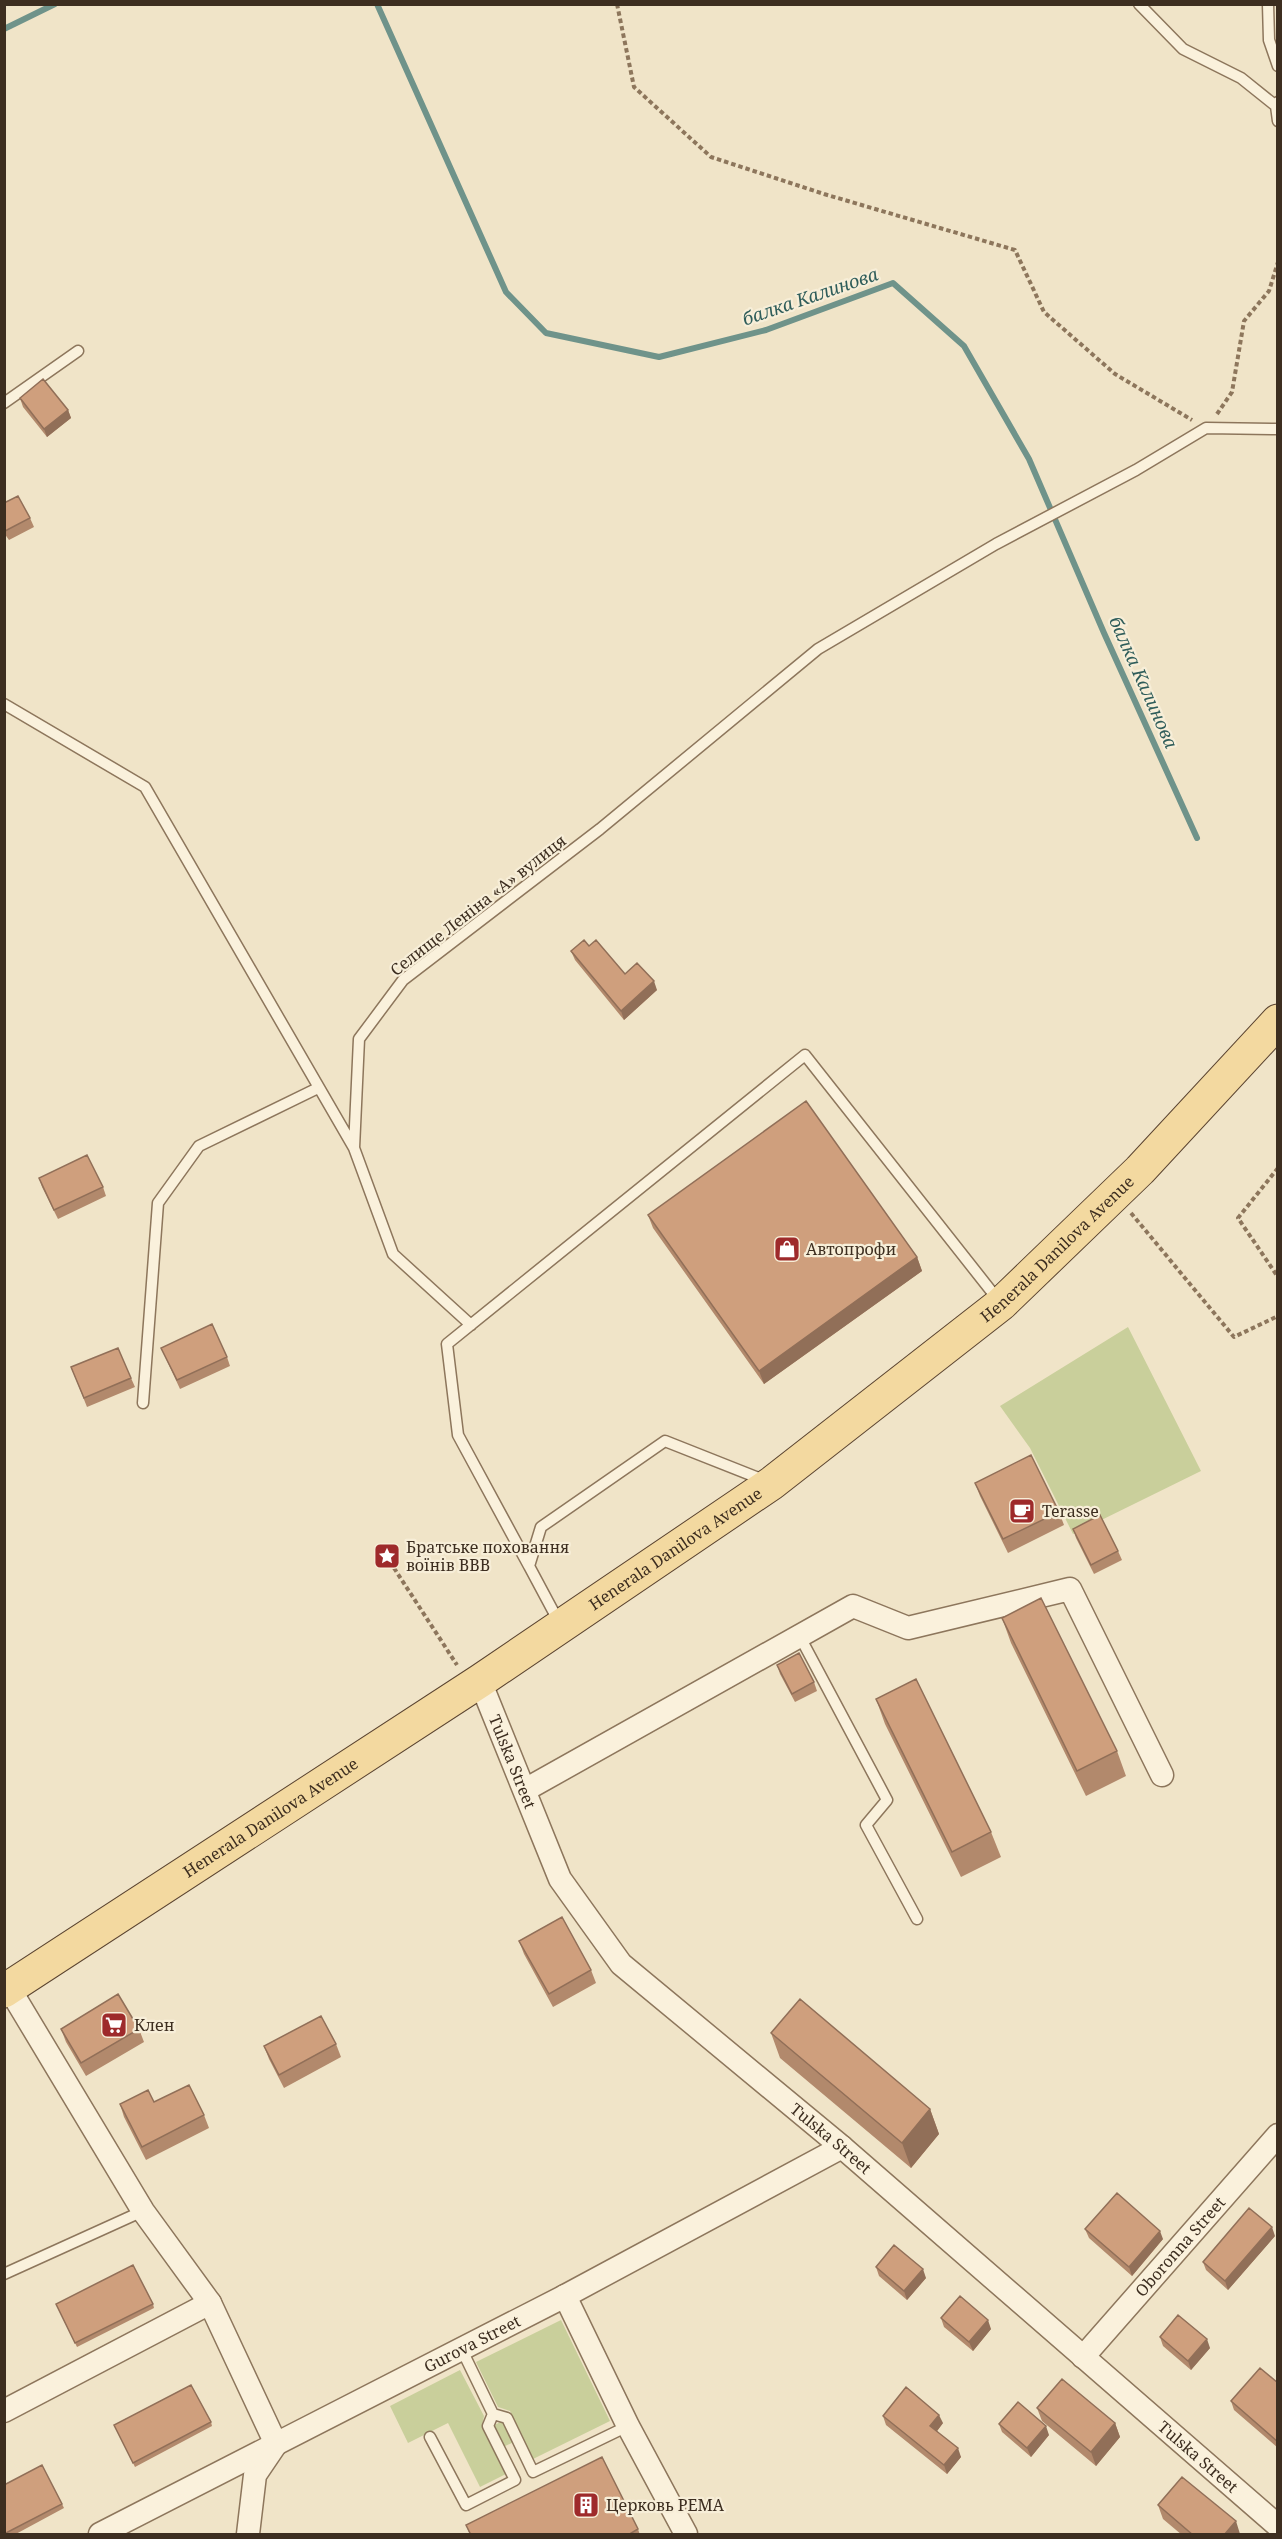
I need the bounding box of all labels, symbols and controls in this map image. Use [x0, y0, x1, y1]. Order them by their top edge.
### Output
water label: балка Калинова [739, 262, 881, 330]
water label: балка Калинова [1104, 612, 1184, 752]
street label: Селище Леніна «А» вулиця [386, 829, 570, 981]
street label: Henerala Danilova Avenue [975, 1171, 1139, 1327]
shop icon: Автопрофи [772, 1234, 802, 1264]
place label: Автопрофи [806, 1238, 896, 1260]
street label: Henerala Danilova Avenue [584, 1482, 766, 1615]
cafe icon: Terasse [1007, 1496, 1037, 1526]
place label: Terasse [1042, 1500, 1099, 1522]
place label: Братське поховання воїнів ВВВ [406, 1536, 569, 1576]
place icon: Братське поховання воїнів ВВВ [372, 1541, 402, 1571]
street label: Tulska Street [484, 1711, 542, 1812]
street label: Henerala Danilova Avenue [179, 1752, 362, 1882]
supermarket icon: Клен [99, 2010, 129, 2040]
place label: Клен [134, 2014, 175, 2036]
street label: Tulska Street [786, 2098, 876, 2179]
street label: Oboronna Street [1130, 2192, 1230, 2301]
street label: Gurova Street [420, 2310, 524, 2377]
street label: Tulska Street [1153, 2416, 1243, 2498]
building icon: Церковь РЕМА [571, 2490, 601, 2520]
place label: Церковь РЕМА [606, 2494, 725, 2516]

